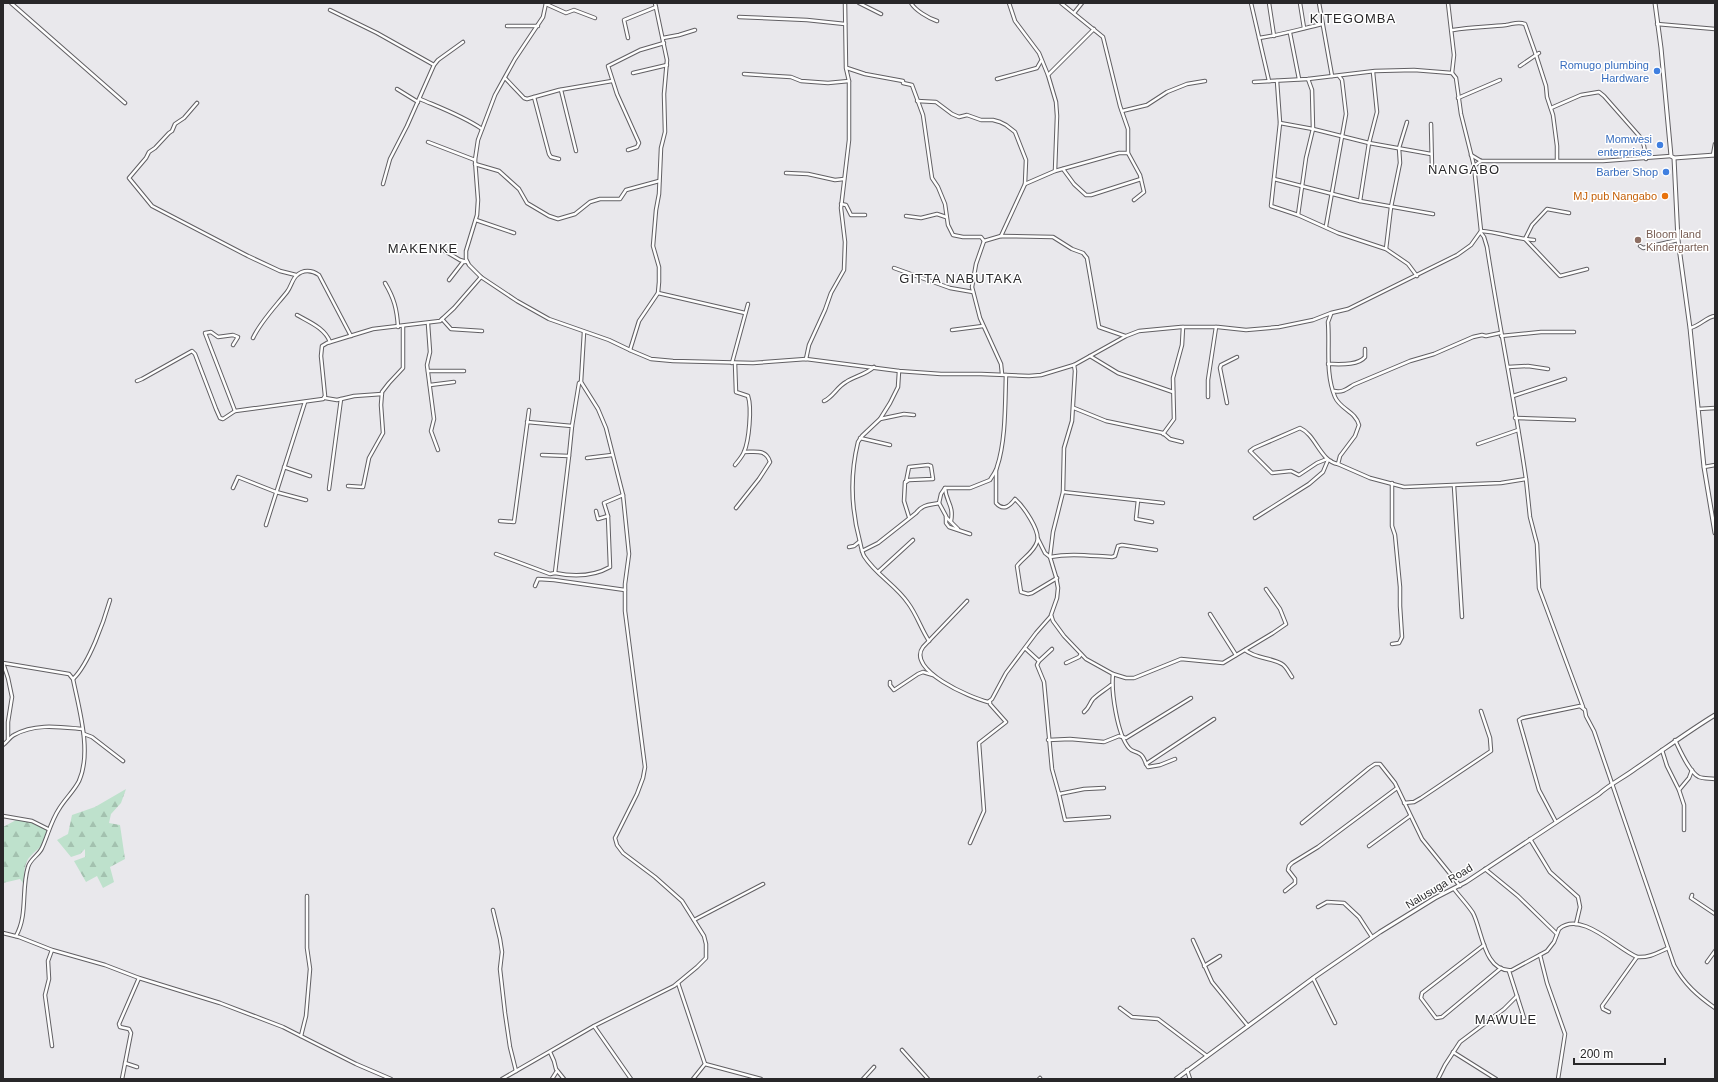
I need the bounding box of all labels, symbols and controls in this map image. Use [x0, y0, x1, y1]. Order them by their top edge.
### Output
district label: KITEGOMBA [1310, 11, 1396, 26]
place label: Romugo plumbing Hardware [1560, 59, 1649, 84]
marker: Romugo plumbing Hardware [1652, 66, 1662, 76]
place label: Momwesi enterprises [1598, 133, 1652, 158]
marker: Momwesi enterprises [1655, 140, 1665, 150]
district label: NANGABO [1428, 162, 1500, 177]
place label: Barber Shop [1596, 166, 1658, 178]
marker: Barber Shop [1661, 167, 1671, 177]
place label: MJ pub Nangabo [1573, 190, 1657, 202]
marker: MJ pub Nangabo [1660, 191, 1670, 201]
place label: Bloom land Kindergarten [1646, 228, 1709, 253]
marker: Bloom land Kindergarten [1633, 235, 1643, 245]
district label: MAKENKE [388, 241, 458, 256]
district label: GITTA NABUTAKA [899, 271, 1023, 286]
street label: Nalusuga Road [1403, 861, 1475, 911]
district label: MAWULE [1475, 1012, 1537, 1027]
scale bar [1574, 1040, 1665, 1066]
text: 200 m [1580, 1047, 1613, 1061]

